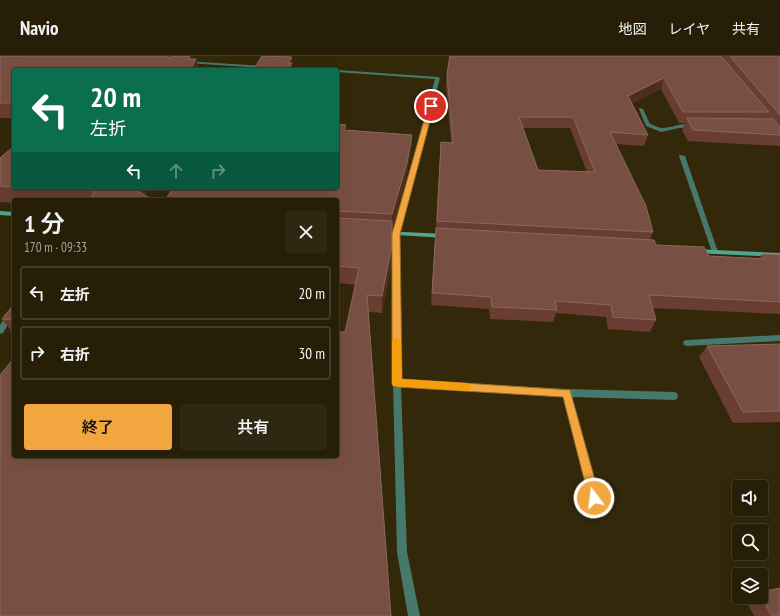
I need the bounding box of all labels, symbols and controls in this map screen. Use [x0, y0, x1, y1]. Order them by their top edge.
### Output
text: Navio [20, 16, 58, 40]
text: 地図 [618, 20, 646, 38]
text: レイヤ [668, 20, 710, 38]
text: 共有 [732, 20, 760, 38]
text: 20 m [90, 78, 141, 115]
icon: left [24, 84, 76, 136]
pin [414, 89, 448, 123]
icon: arrive [420, 95, 442, 117]
text: 左折 [90, 117, 126, 140]
icon: left [123, 160, 145, 182]
icon: ahead [165, 160, 187, 182]
icon: right [207, 160, 229, 182]
text: 1 分 [24, 208, 64, 239]
button: close [285, 211, 327, 253]
text: 170 m · 09:33 [24, 239, 87, 256]
icon: left [26, 282, 48, 304]
text: 20 m [299, 284, 325, 303]
text: 左折 [60, 285, 90, 304]
icon: right [26, 342, 48, 364]
text: 30 m [299, 344, 325, 363]
text: 右折 [60, 345, 90, 364]
button: 終了 [24, 404, 172, 450]
button: 共有 [180, 404, 327, 450]
position arrow [573, 477, 615, 519]
map controls [732, 480, 768, 604]
button: sound [732, 480, 768, 516]
button: search [732, 524, 768, 560]
button: layers [732, 568, 768, 604]

